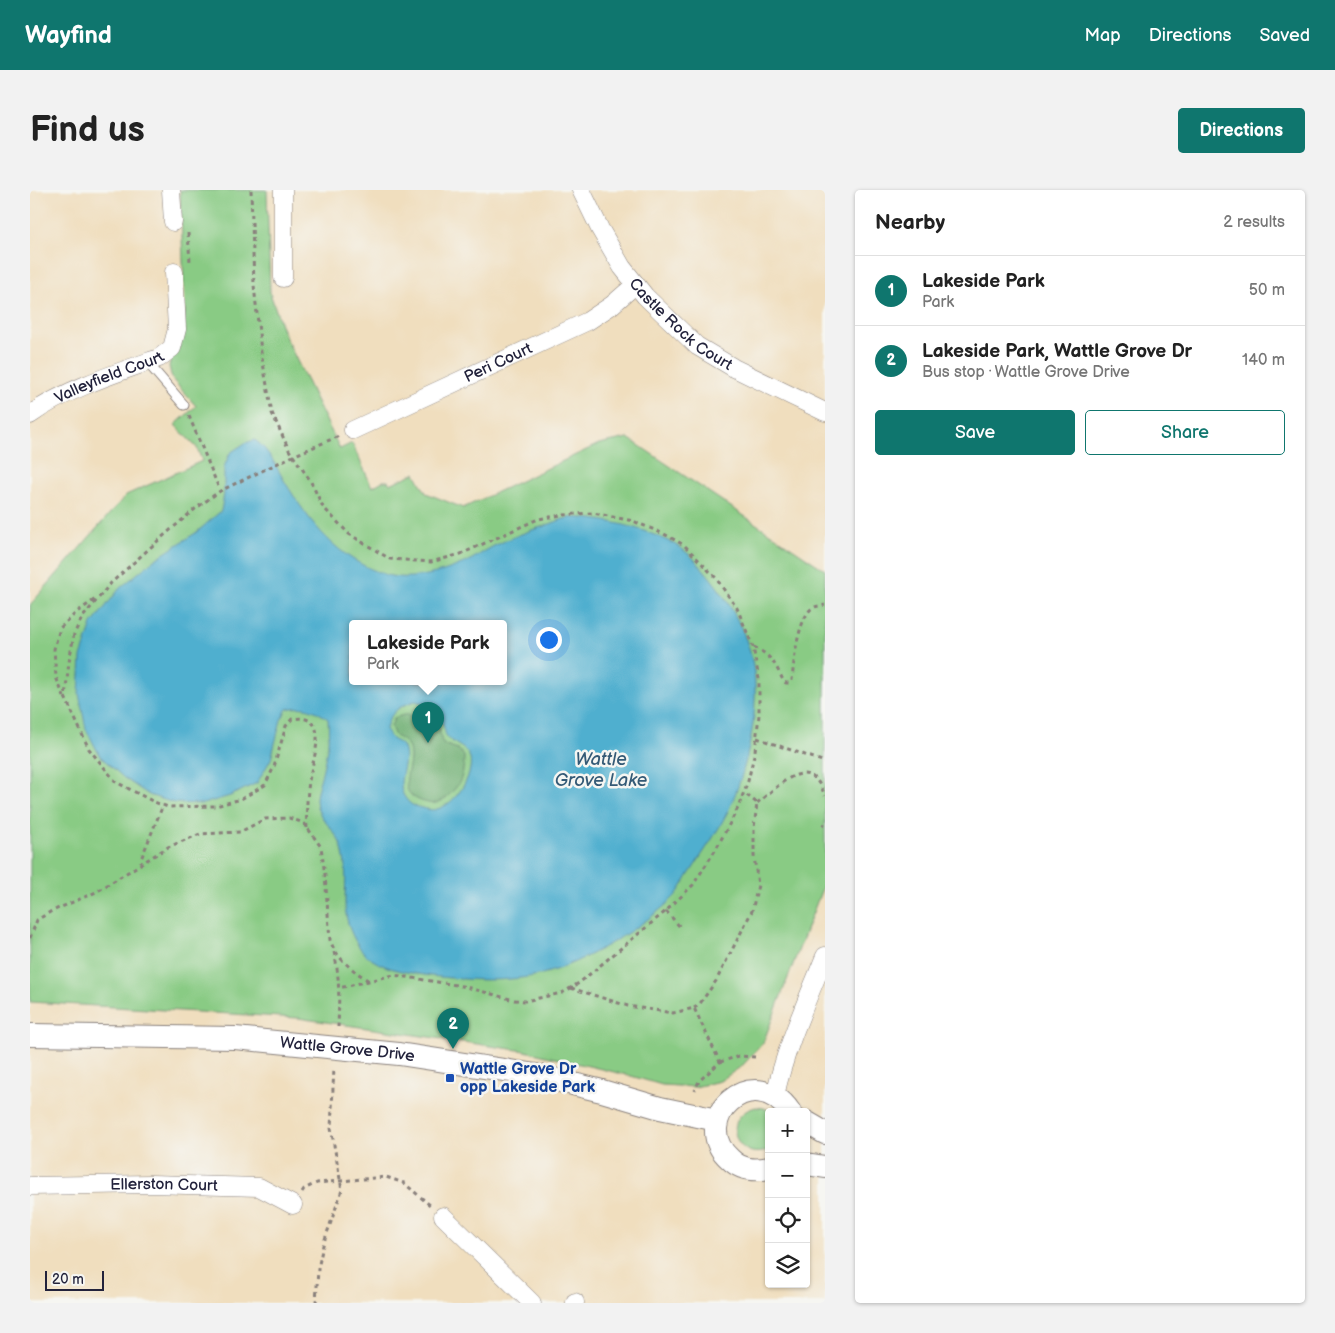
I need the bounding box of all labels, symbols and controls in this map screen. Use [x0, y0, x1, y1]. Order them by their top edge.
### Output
text: Wayfind [25, 21, 112, 50]
text: Map [1085, 25, 1121, 46]
text: Directions [1149, 25, 1231, 46]
text: Saved [1259, 25, 1310, 46]
button: Directions [1178, 108, 1305, 153]
text: Find us [30, 109, 145, 152]
text: Nearby [875, 210, 945, 235]
text: 2 results [1223, 213, 1285, 232]
text: Lakeside Park [922, 270, 1045, 293]
street label: Castle Rock Court [625, 274, 736, 374]
text: 1 [888, 281, 894, 300]
text: 50 m [1249, 281, 1285, 300]
text: Park [922, 293, 954, 312]
street label: Peri Court [461, 339, 535, 387]
text: Lakeside Park, Wattle Grove Dr [922, 340, 1192, 363]
street label: Valleyfield Court [51, 348, 168, 408]
text: 2 [886, 351, 896, 370]
text: 140 m [1242, 351, 1285, 370]
text: Bus stop · Wattle Grove Drive [922, 363, 1130, 382]
button: Save [875, 410, 1075, 455]
button: Share [1085, 410, 1285, 455]
popup [349, 620, 507, 685]
your location [536, 627, 562, 653]
text: Lakeside Park [367, 632, 489, 655]
text: Park [367, 655, 399, 674]
pin: 1 [412, 702, 444, 743]
water label: Wattle Grove Lake [555, 749, 647, 791]
pin: 2 [437, 1008, 469, 1049]
street label: Wattle Grove Drive [279, 1033, 417, 1066]
place label: Wattle Grove Dr opp Lakeside Park [460, 1060, 596, 1097]
marker: Wattle Grove Dr opp Lakeside Park [444, 1072, 456, 1084]
map controls [765, 1108, 810, 1288]
button: + [765, 1108, 810, 1153]
button: − [765, 1153, 810, 1198]
street label: Ellerston Court [110, 1175, 218, 1195]
button: locate [765, 1198, 810, 1243]
button: layers [765, 1243, 810, 1288]
scale bar [45, 1268, 104, 1291]
text: 20 m [52, 1271, 84, 1288]

